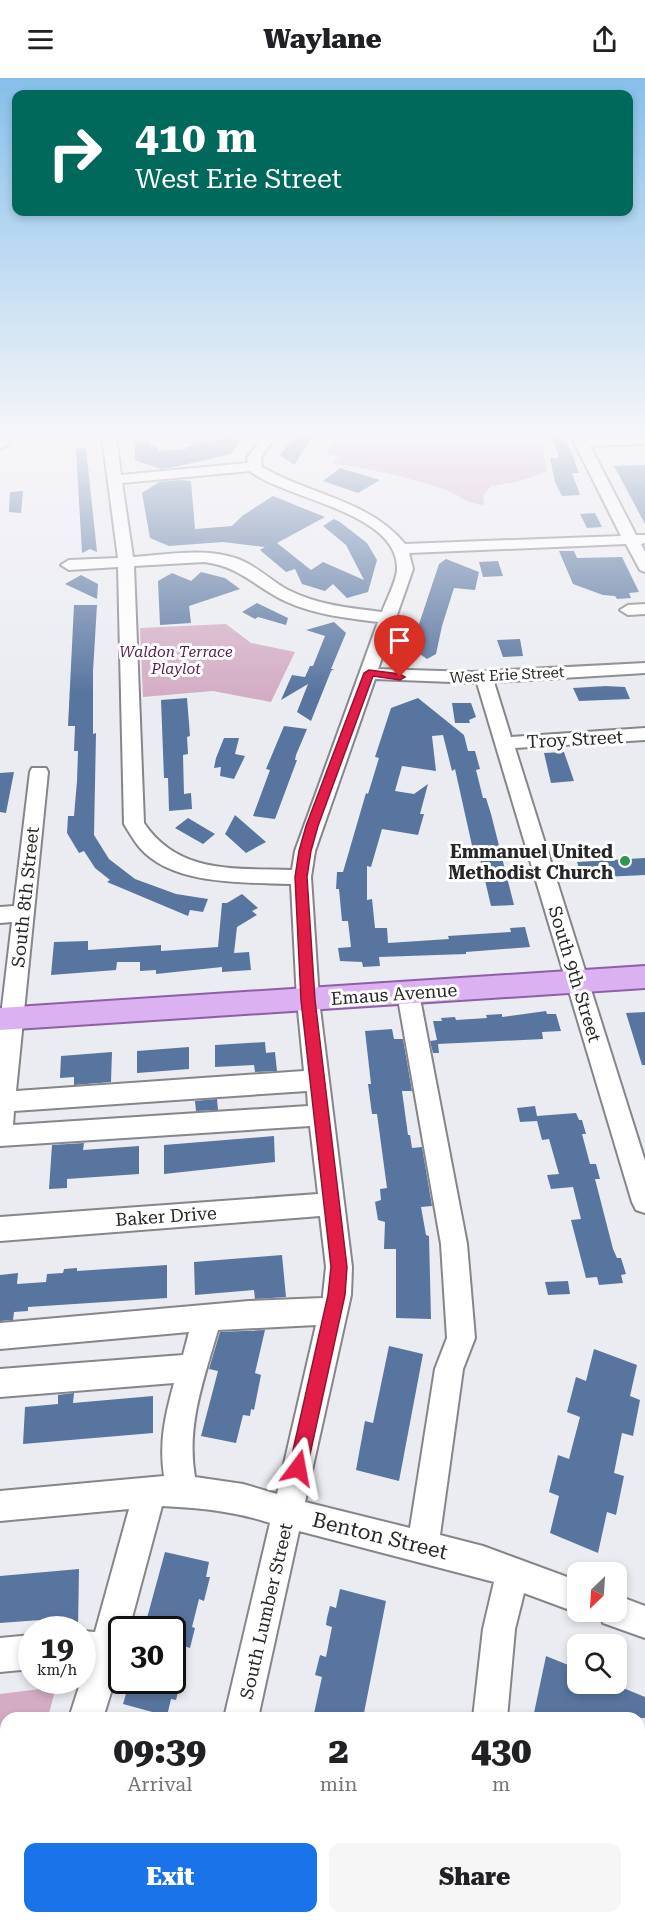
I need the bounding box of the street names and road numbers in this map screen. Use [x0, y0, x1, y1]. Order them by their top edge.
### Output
street label: West Erie Street [449, 663, 565, 687]
street label: Troy Street [526, 726, 624, 752]
street label: South 8th Street [7, 825, 43, 968]
street label: South 9th Street [544, 903, 606, 1045]
street label: Emaus Avenue [330, 979, 458, 1009]
street label: Baker Drive [115, 1202, 217, 1230]
street label: Benton Street [310, 1508, 450, 1564]
street label: South Lumber Street [235, 1521, 297, 1701]

